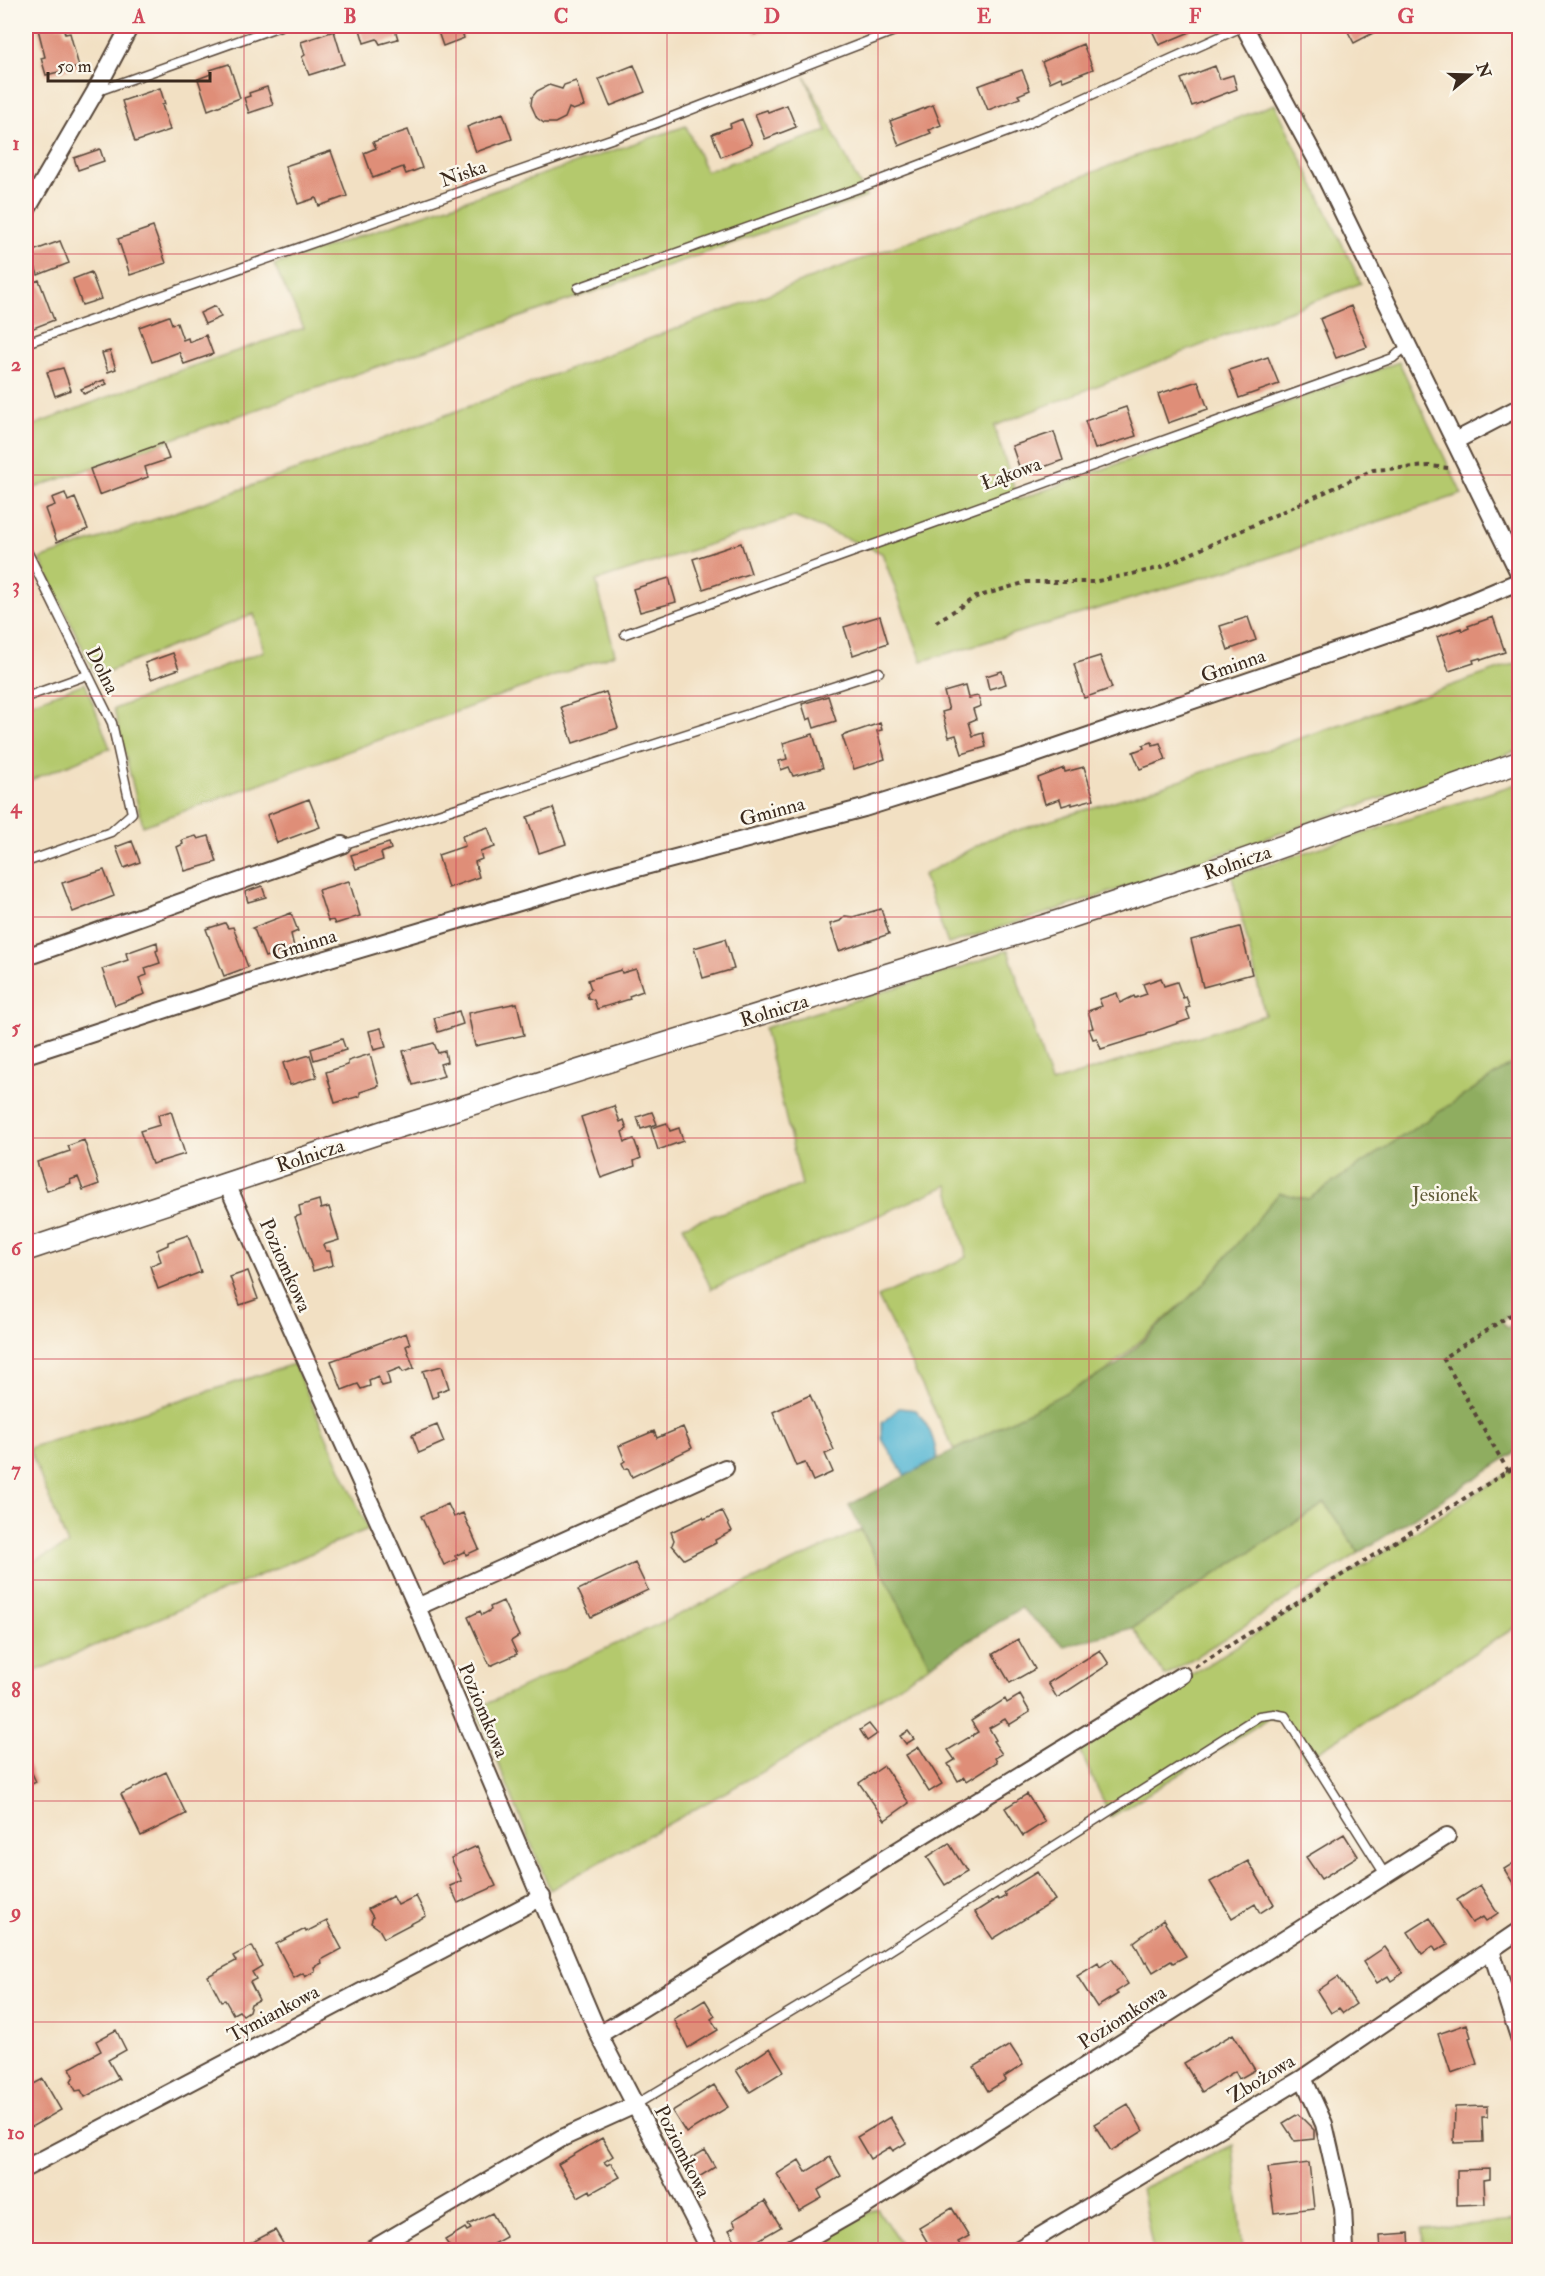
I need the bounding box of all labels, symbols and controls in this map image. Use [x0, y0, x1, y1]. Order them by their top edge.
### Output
text: A [132, 4, 146, 29]
text: B [343, 4, 357, 29]
text: C [554, 4, 568, 29]
text: D [764, 4, 780, 29]
text: E [977, 4, 992, 29]
text: F [1189, 4, 1202, 29]
text: G [1398, 4, 1415, 29]
scale bar [48, 45, 210, 83]
north arrow [1440, 45, 1500, 105]
text: 50 m [57, 55, 92, 78]
text: N [1471, 59, 1495, 81]
text: 1 [12, 131, 20, 156]
street label: Niska [437, 154, 490, 193]
text: 2 [11, 352, 21, 377]
street label: Łąkowa [978, 451, 1045, 496]
text: 3 [12, 573, 20, 598]
street label: Dolna [80, 643, 125, 699]
street label: Gminna [1198, 643, 1269, 688]
street label: Gminna [737, 791, 808, 832]
text: 4 [10, 794, 23, 819]
street label: Rolnicza [1200, 839, 1275, 886]
street label: Gminna [269, 923, 340, 966]
street label: Rolnicza [737, 988, 812, 1033]
text: 5 [12, 1015, 22, 1040]
street label: Rolnicza [273, 1132, 348, 1178]
park label: Jesionek [1411, 1182, 1478, 1207]
street label: Poziomkowa [254, 1214, 318, 1317]
text: 6 [11, 1236, 23, 1261]
text: 7 [11, 1457, 21, 1482]
street label: Poziomkowa [452, 1659, 515, 1762]
text: 8 [11, 1678, 21, 1703]
text: 9 [9, 1899, 21, 1924]
street label: Tymiankowa [223, 1978, 324, 2048]
street label: Poziomkowa [1074, 1979, 1172, 2055]
street label: Zbożowa [1223, 2048, 1300, 2109]
street label: Poziomkowa [649, 2101, 717, 2202]
text: 10 [7, 2120, 25, 2145]

